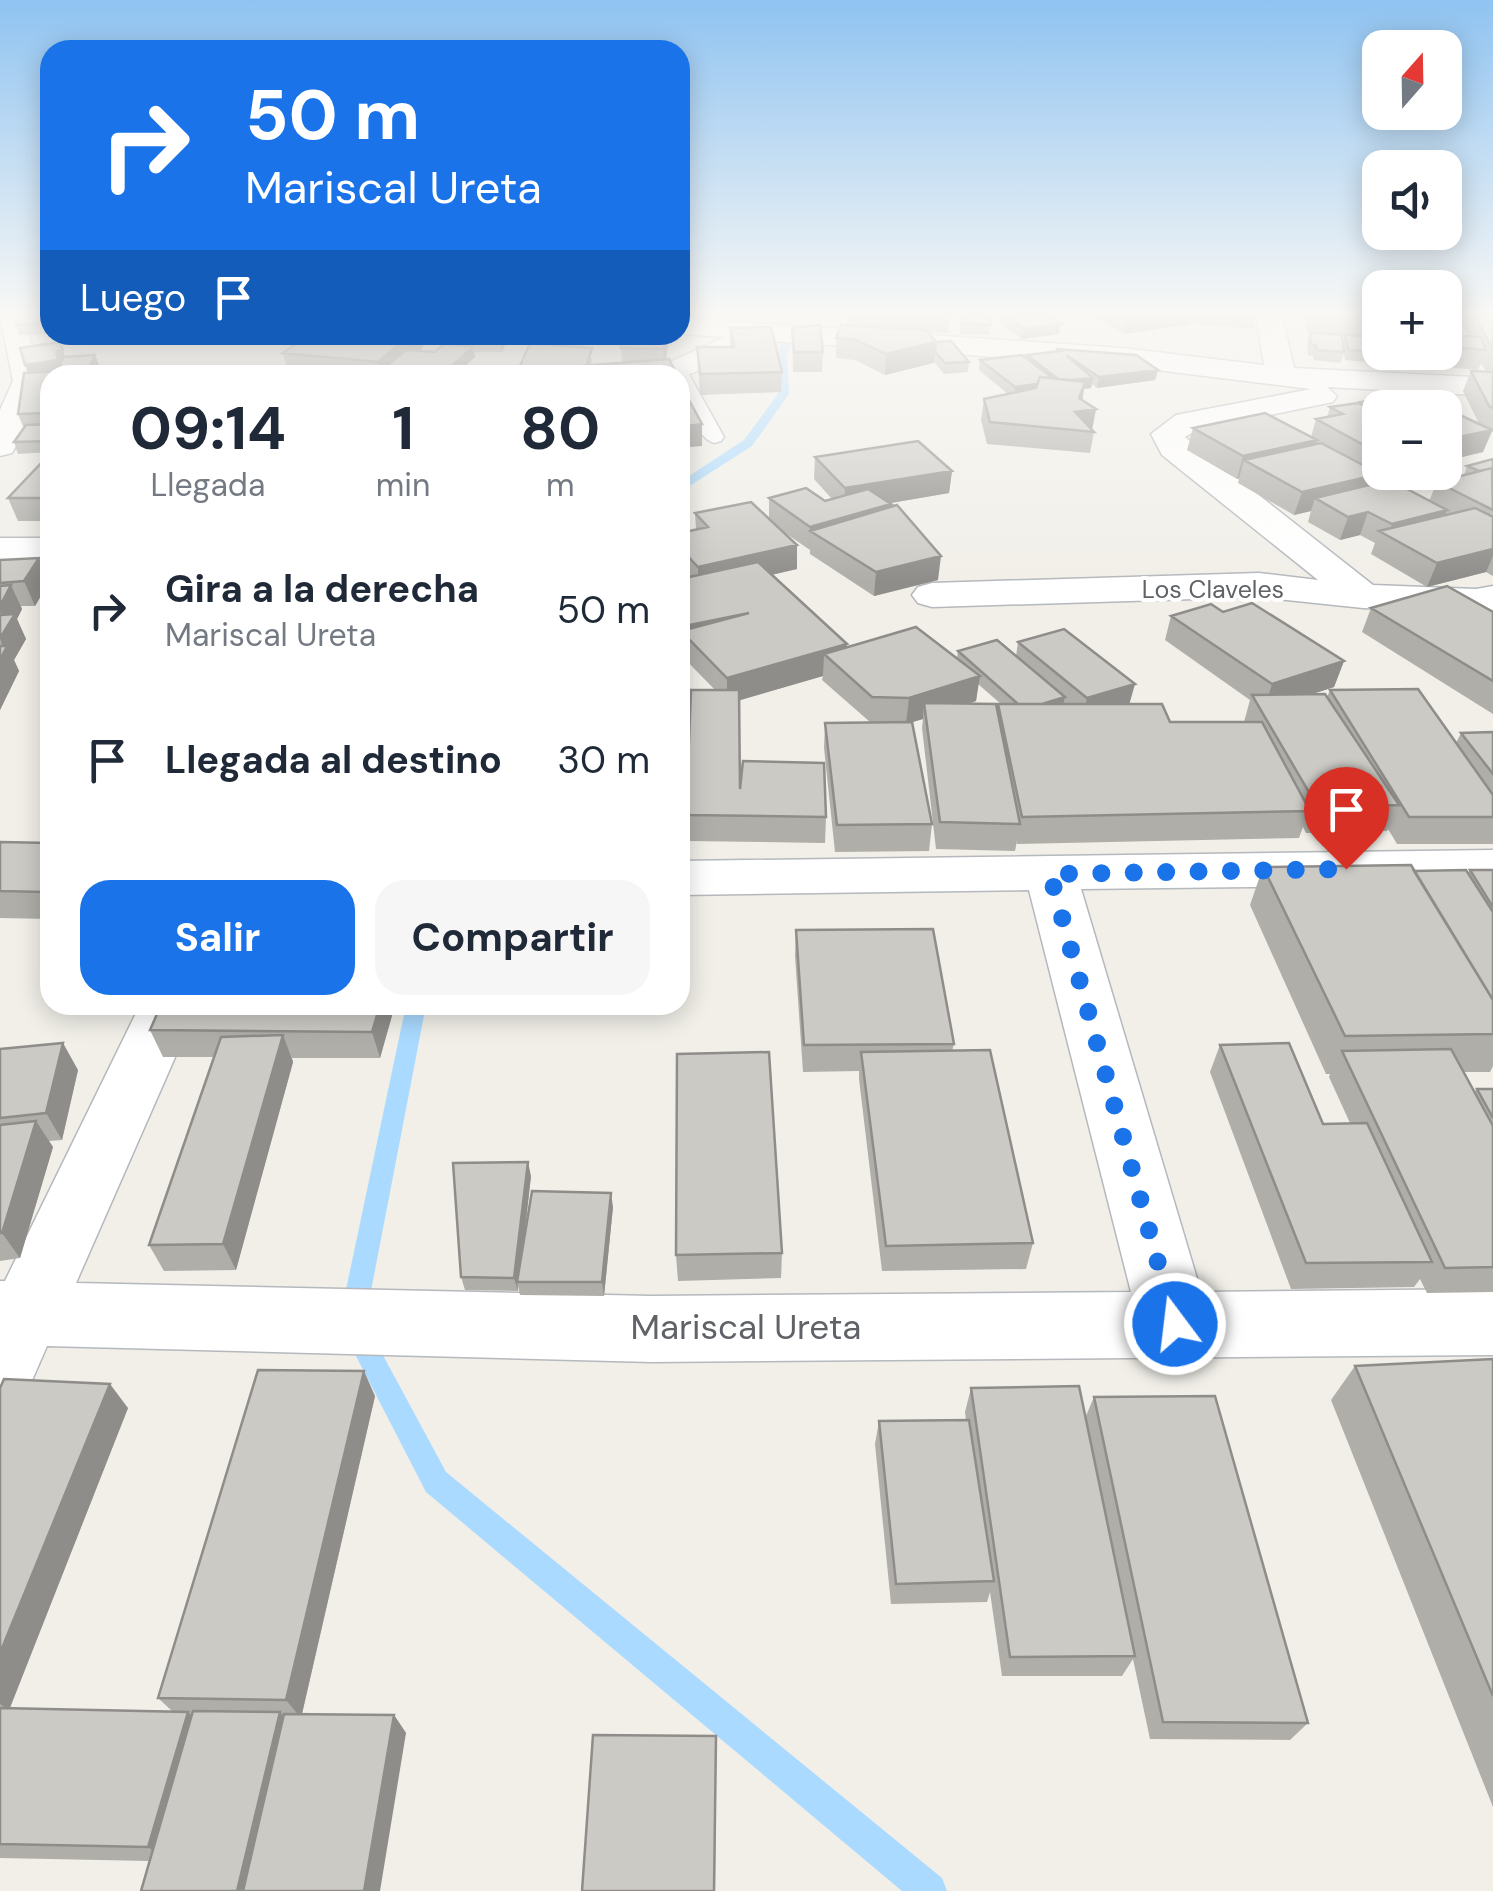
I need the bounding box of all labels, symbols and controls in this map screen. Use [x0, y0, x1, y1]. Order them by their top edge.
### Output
north arrow [1362, 30, 1462, 130]
map controls [1362, 30, 1462, 490]
text: 50 m [245, 70, 420, 161]
icon: right [80, 80, 210, 210]
button: sound [1362, 150, 1462, 250]
text: Mariscal Ureta [245, 158, 542, 217]
icon: arrive [206, 270, 261, 325]
button: + [1362, 270, 1462, 370]
text: Luego [80, 273, 186, 323]
text: 09:14 [130, 389, 286, 468]
text: 1 [392, 389, 414, 468]
text: 80 [520, 389, 600, 468]
button: − [1362, 390, 1462, 490]
text: Llegada [150, 464, 265, 506]
text: min [376, 464, 430, 506]
text: m [546, 464, 574, 506]
text: Gira a la derecha [165, 564, 479, 614]
street label: Los Claveles [1142, 573, 1284, 606]
icon: right [80, 583, 135, 638]
text: 50 m [557, 585, 650, 635]
text: Mariscal Ureta [165, 614, 376, 656]
icon: arrive [80, 733, 135, 788]
text: Llegada al destino [165, 735, 502, 785]
text: 30 m [558, 735, 650, 785]
pin [1304, 767, 1389, 870]
icon: arrive [1319, 782, 1374, 837]
button: Salir [80, 880, 355, 995]
button: Compartir [375, 880, 650, 995]
position arrow [1123, 1272, 1227, 1376]
street label: Mariscal Ureta [631, 1304, 861, 1350]

